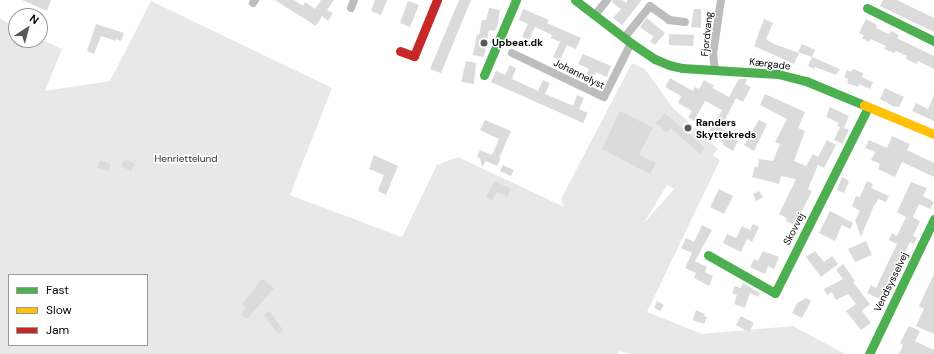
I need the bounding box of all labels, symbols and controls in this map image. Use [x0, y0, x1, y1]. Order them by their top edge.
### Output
north arrow [8, 8, 48, 48]
text: N [27, 11, 42, 27]
street label: Fjordvang [699, 11, 715, 57]
place label: Upbeat.dk [492, 37, 543, 49]
marker: Upbeat.dk [479, 38, 489, 48]
street label: Johannelyst [551, 56, 607, 92]
street label: Kærgade [749, 56, 791, 72]
place label: Randers Skyttekreds [696, 116, 756, 140]
marker: Randers Skyttekreds [683, 123, 693, 133]
park label: Henriettelund [154, 153, 218, 165]
street label: Skovvej [781, 211, 807, 247]
street label: Vendsysselvej [871, 250, 911, 314]
legend [8, 274, 148, 346]
text: Fast [46, 282, 69, 298]
text: Slow [46, 302, 72, 318]
text: Jam [46, 322, 69, 338]

